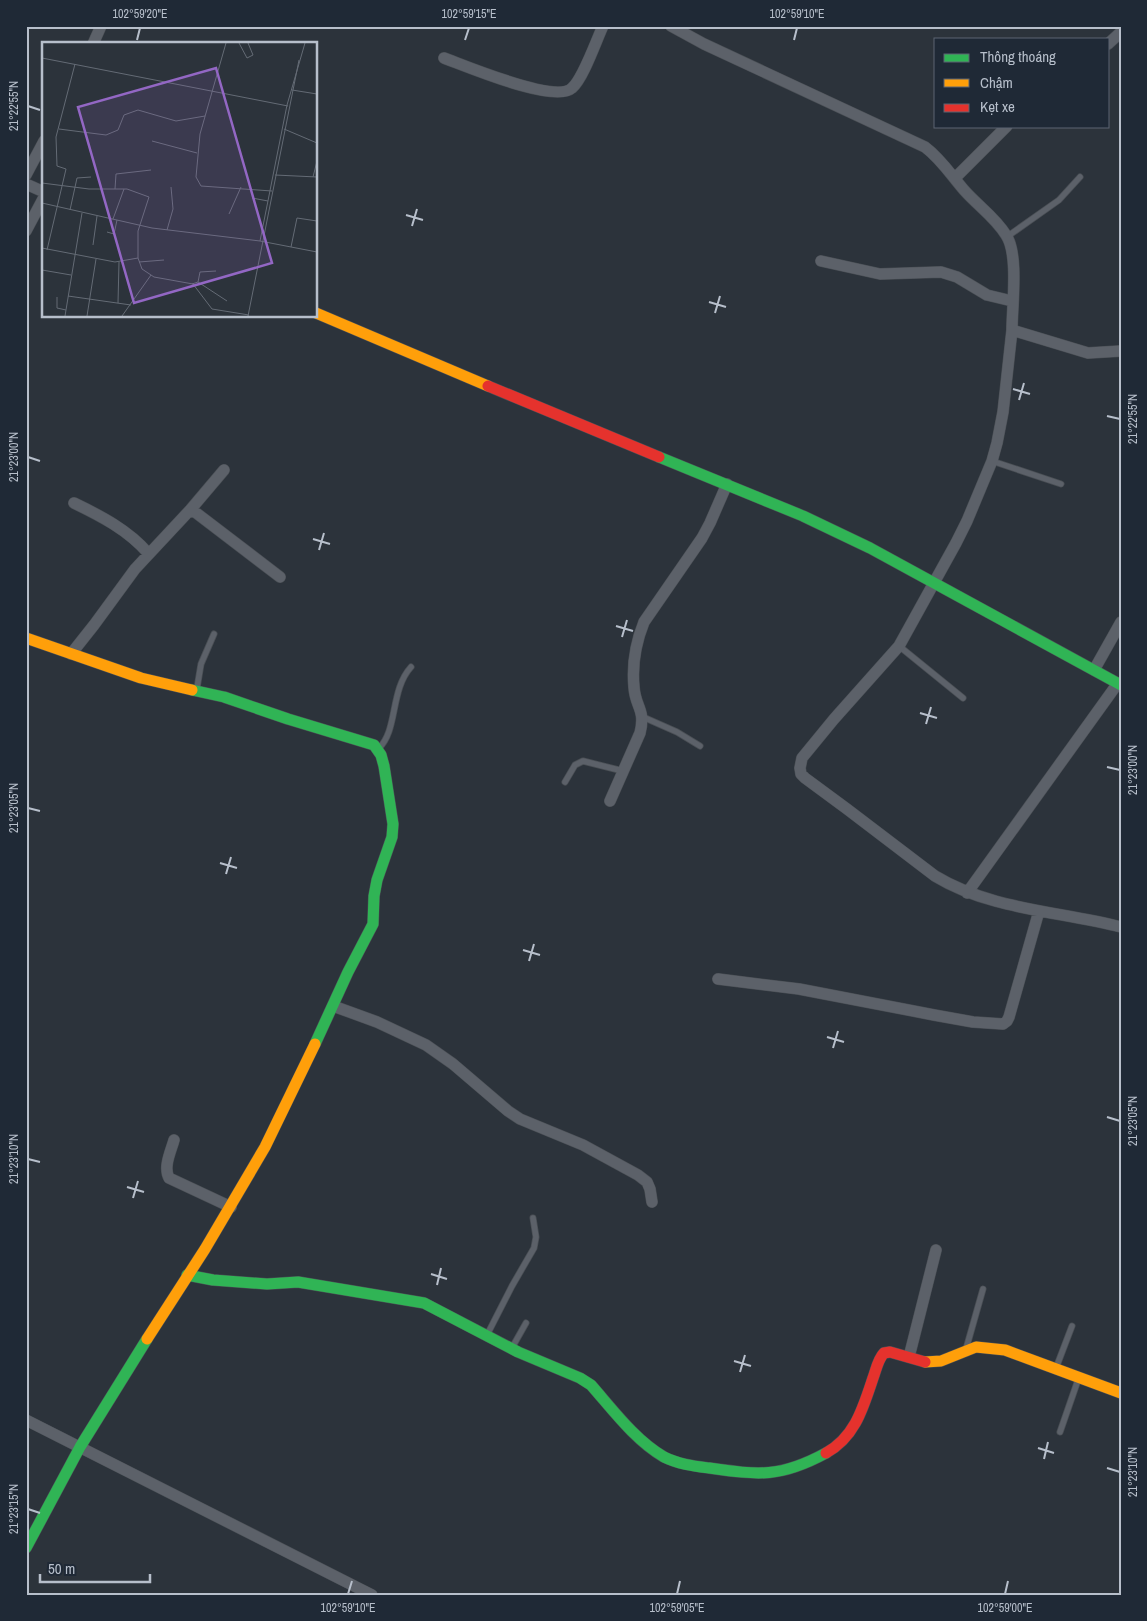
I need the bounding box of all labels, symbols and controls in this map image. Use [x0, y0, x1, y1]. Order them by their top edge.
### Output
text: 102°59'20"E [112, 6, 168, 22]
text: 102°59'15"E [441, 6, 497, 22]
text: 102°59'10"E [769, 6, 825, 22]
legend [934, 38, 1110, 128]
inset map [42, 42, 318, 318]
text: Thông thoáng [980, 46, 1056, 67]
text: Chậm [980, 72, 1013, 93]
text: 21°22'55"N [6, 81, 22, 131]
text: Kẹt xe [980, 96, 1015, 117]
text: 21°22'55"N [1125, 394, 1141, 444]
text: 21°23'00"N [6, 432, 22, 482]
text: 21°23'00"N [1125, 745, 1141, 795]
text: 21°23'05"N [6, 783, 22, 833]
text: 21°23'05"N [1125, 1096, 1141, 1146]
text: 21°23'10"N [6, 1134, 22, 1184]
text: 21°23'10"N [1125, 1447, 1141, 1497]
text: 21°23'15"N [6, 1484, 22, 1534]
scale bar [40, 1551, 150, 1583]
text: 50 m [48, 1558, 75, 1579]
text: 102°59'10"E [320, 1600, 376, 1616]
text: 102°59'05"E [649, 1600, 705, 1616]
text: 102°59'00"E [977, 1600, 1033, 1616]

